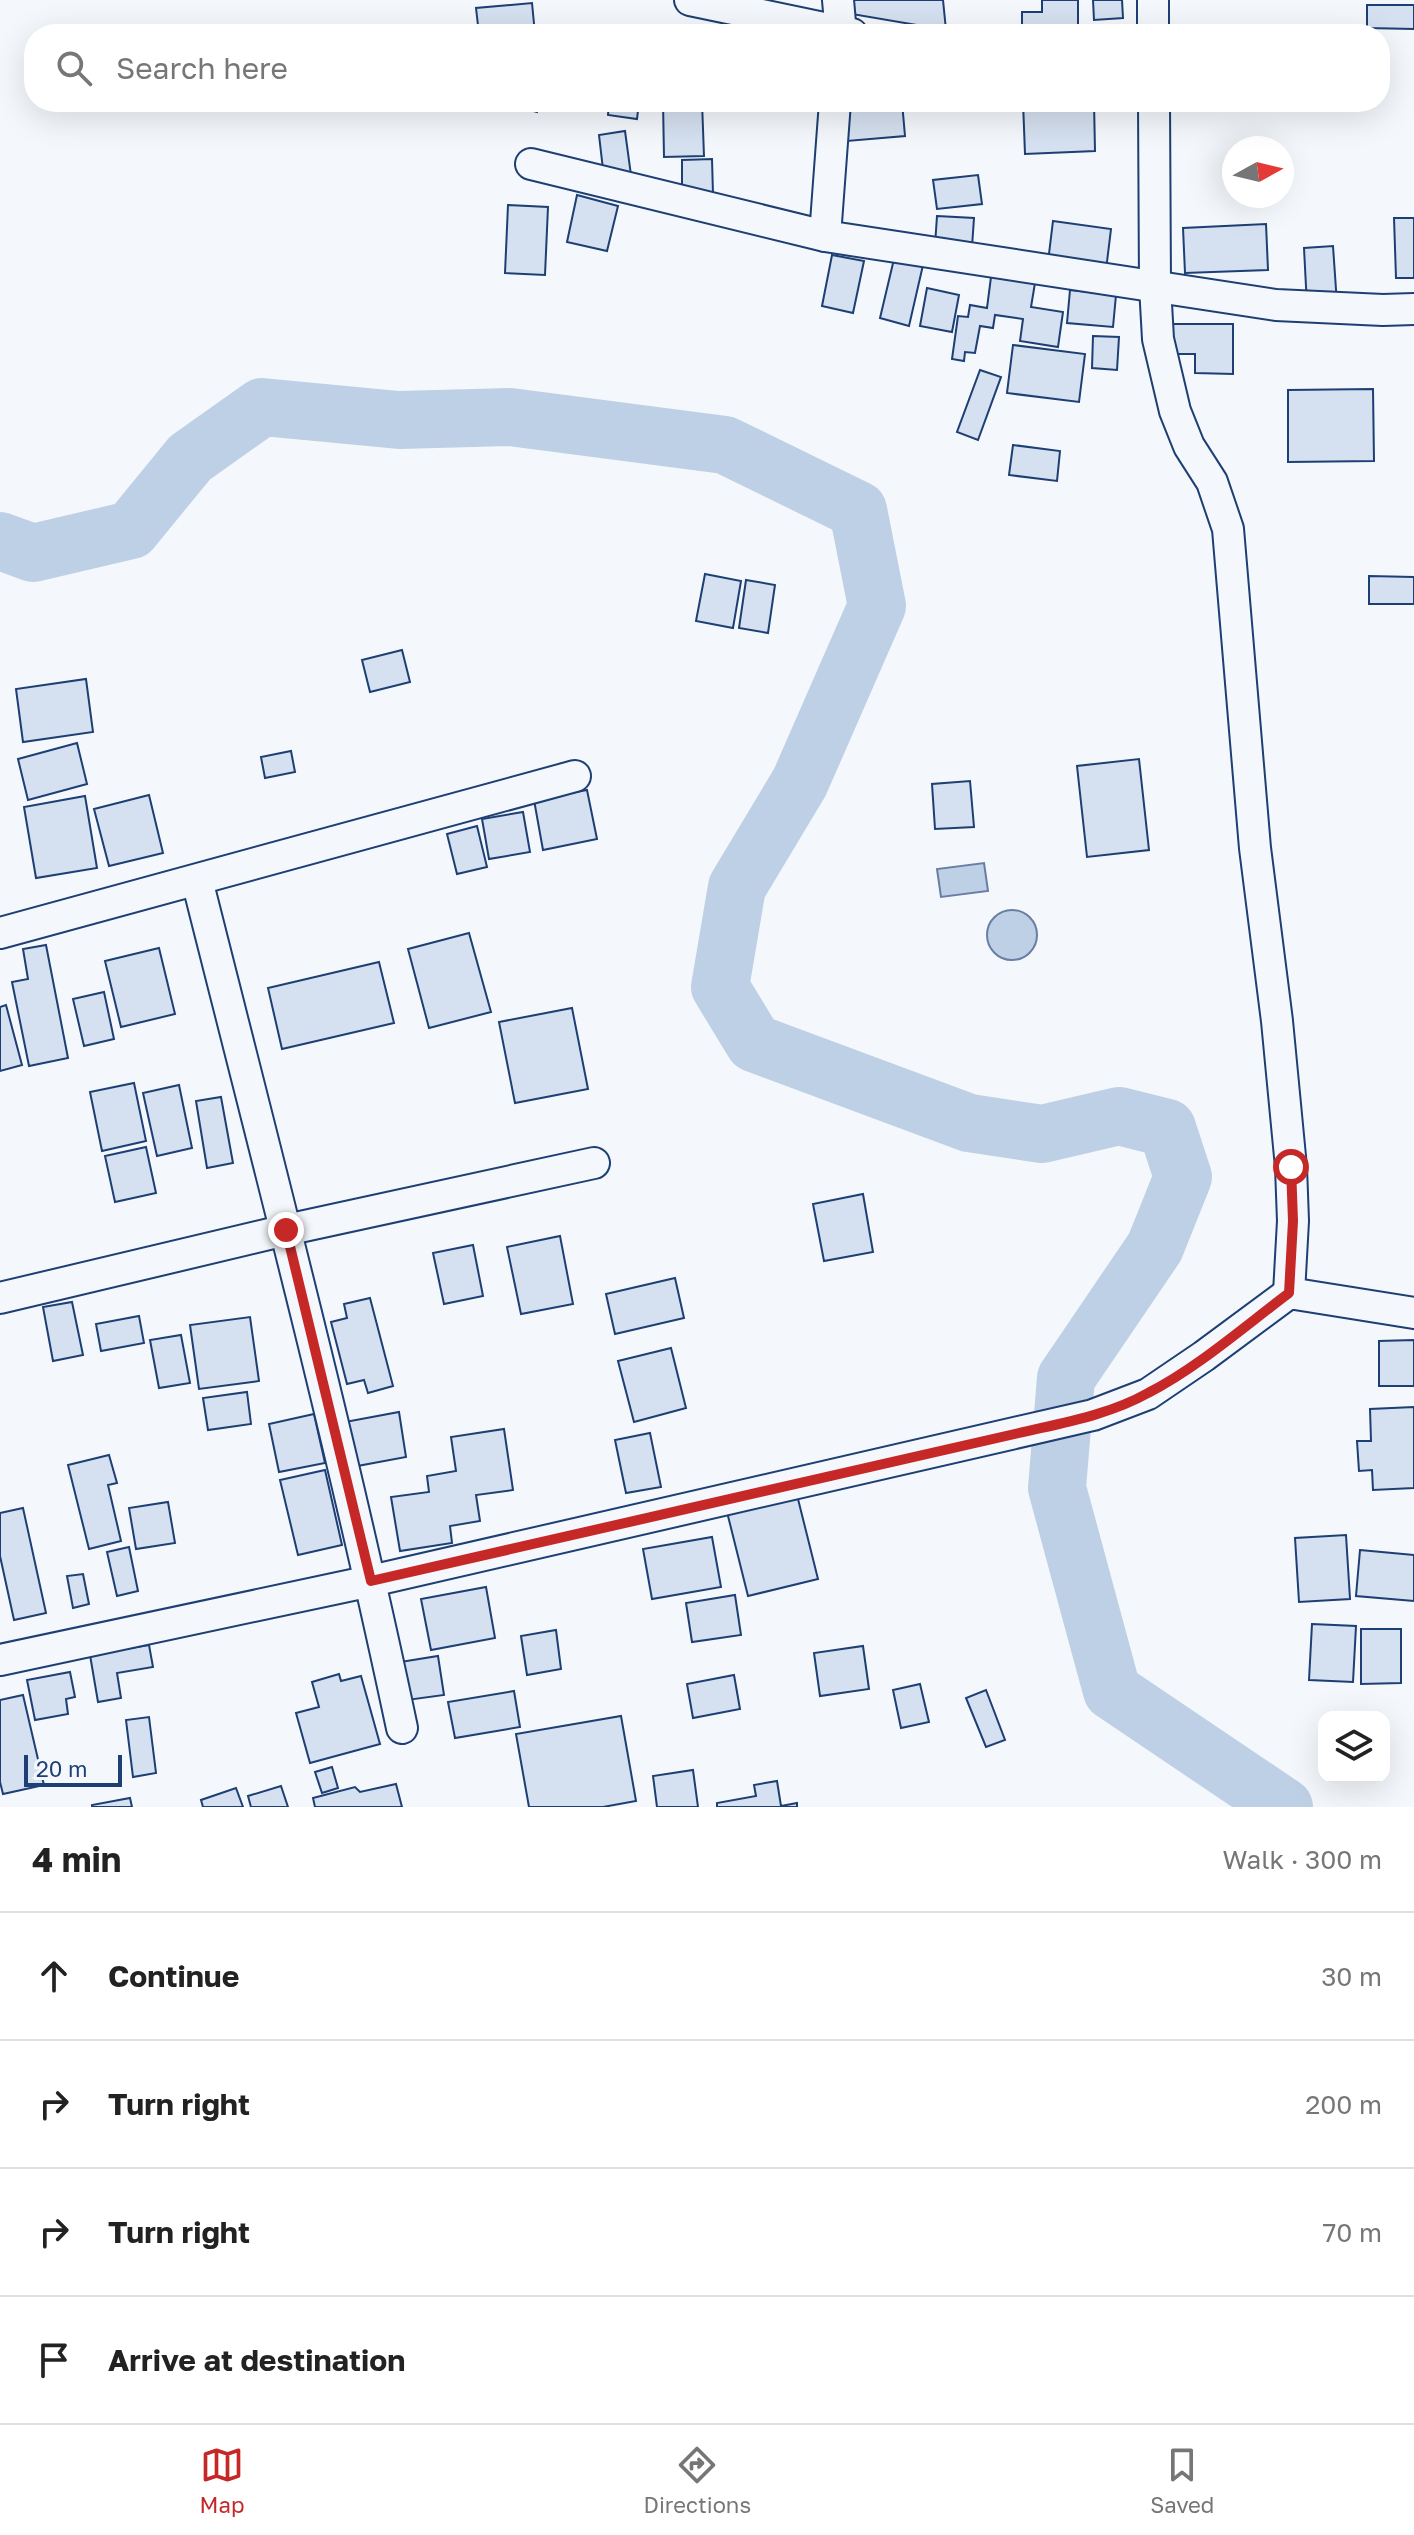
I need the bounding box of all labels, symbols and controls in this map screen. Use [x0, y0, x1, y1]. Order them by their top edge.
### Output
search box [24, 24, 1390, 112]
icon: search [52, 46, 96, 90]
text: Search here [116, 50, 288, 86]
north arrow [1222, 136, 1294, 208]
route start [1273, 1149, 1309, 1185]
route end [268, 1212, 304, 1248]
map controls [1318, 1711, 1390, 1783]
button: layers [1318, 1711, 1390, 1783]
scale bar [24, 1751, 122, 1787]
text: 20 m [36, 1755, 87, 1782]
text: 4 min [32, 1839, 121, 1879]
text: Walk · 300 m [1223, 1844, 1382, 1875]
icon: ahead [32, 1954, 76, 1998]
text: Continue [108, 1958, 239, 1994]
text: 30 m [1321, 1961, 1382, 1992]
icon: right [32, 2082, 76, 2126]
text: Turn right [108, 2086, 250, 2122]
text: 200 m [1305, 2089, 1382, 2120]
icon: right [32, 2210, 76, 2254]
text: Turn right [108, 2214, 250, 2250]
text: 70 m [1323, 2217, 1382, 2248]
icon: arrive [32, 2338, 76, 2382]
text: Arrive at destination [108, 2342, 405, 2378]
tab: Map [200, 2443, 244, 2518]
tab: Directions [644, 2443, 751, 2518]
tab: Saved [1150, 2443, 1214, 2518]

